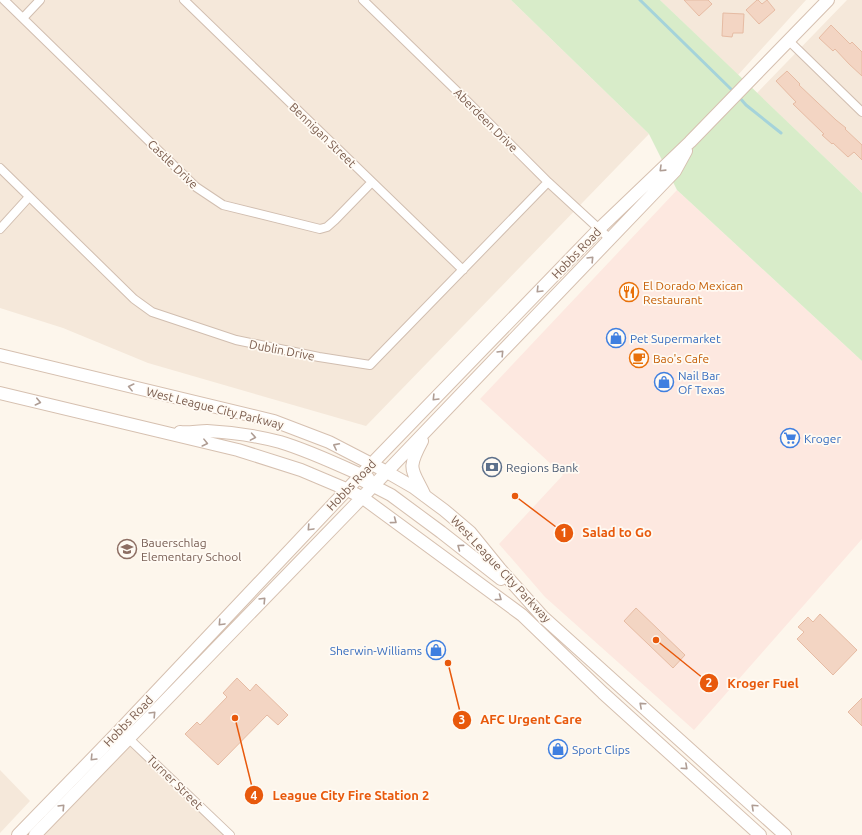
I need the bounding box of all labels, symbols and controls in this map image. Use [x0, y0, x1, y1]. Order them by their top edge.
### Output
street label: Aberdeen Drive [452, 86, 520, 154]
street label: Bennigan Street [287, 100, 359, 170]
street label: Castle Drive [145, 137, 201, 191]
one-way arrow [659, 164, 667, 172]
street label: Hobbs Road [549, 225, 603, 281]
one-way arrow [586, 256, 594, 264]
place label: El Dorado Mexican Restaurant [643, 279, 743, 306]
restaurant icon: El Dorado Mexican Restaurant [618, 281, 640, 303]
one-way arrow [537, 285, 544, 293]
shop icon: Pet Supermarket [605, 327, 627, 349]
place label: Pet Supermarket [630, 332, 721, 345]
street label: Dublin Drive [248, 337, 316, 363]
cafe icon: Bao's Cafe [628, 347, 650, 369]
one-way arrow [496, 350, 504, 358]
place label: Bao's Cafe [653, 352, 709, 365]
place label: Nail Bar Of Texas [678, 369, 725, 396]
shop icon: Nail Bar Of Texas [653, 371, 675, 393]
one-way arrow [128, 383, 134, 391]
street label: West League City Parkway [145, 385, 285, 431]
one-way arrow [432, 393, 439, 401]
one-way arrow [35, 398, 41, 406]
supermarket icon: Kroger [779, 427, 801, 449]
one-way arrow [250, 432, 257, 441]
place label: Kroger [804, 432, 841, 445]
one-way arrow [202, 438, 208, 446]
one-way arrow [333, 443, 341, 451]
bank icon: Regions Bank [481, 456, 503, 478]
street label: Hobbs Road [324, 457, 378, 513]
place label: Regions Bank [506, 461, 578, 474]
street label: West League City Parkway [448, 513, 554, 625]
one-way arrow [389, 516, 396, 523]
callout: Salad to Go [554, 520, 660, 545]
one-way arrow [307, 523, 315, 531]
text: Salad to Go [582, 525, 652, 539]
text: 1 [561, 526, 567, 539]
place label: Bauerschlag Elementary School [141, 536, 241, 563]
school or university icon: Bauerschlag Elementary School [116, 538, 138, 560]
one-way arrow [458, 544, 465, 551]
one-way arrow [494, 593, 501, 600]
one-way arrow [258, 597, 266, 605]
one-way arrow [218, 618, 225, 626]
shop icon: Sherwin-Williams [425, 639, 447, 661]
place label: Sherwin-Williams [330, 644, 422, 657]
callout: Kroger Fuel [699, 671, 807, 696]
text: 2 [706, 676, 713, 689]
text: Kroger Fuel [727, 676, 799, 690]
street label: Hobbs Road [101, 693, 155, 749]
one-way arrow [639, 703, 647, 710]
callout: AFC Urgent Care [452, 707, 590, 732]
one-way arrow [148, 711, 156, 719]
text: AFC Urgent Care [480, 712, 582, 726]
text: 3 [459, 713, 465, 726]
shop icon: Sport Clips [547, 738, 569, 760]
place label: Sport Clips [572, 743, 630, 756]
street label: Turner Street [145, 752, 206, 812]
one-way arrow [90, 753, 98, 761]
one-way arrow [680, 762, 688, 770]
callout: League City Fire Station 2 [244, 783, 437, 808]
text: League City Fire Station 2 [273, 788, 429, 802]
text: 4 [251, 789, 258, 802]
one-way arrow [57, 804, 65, 812]
one-way arrow [751, 804, 759, 812]

